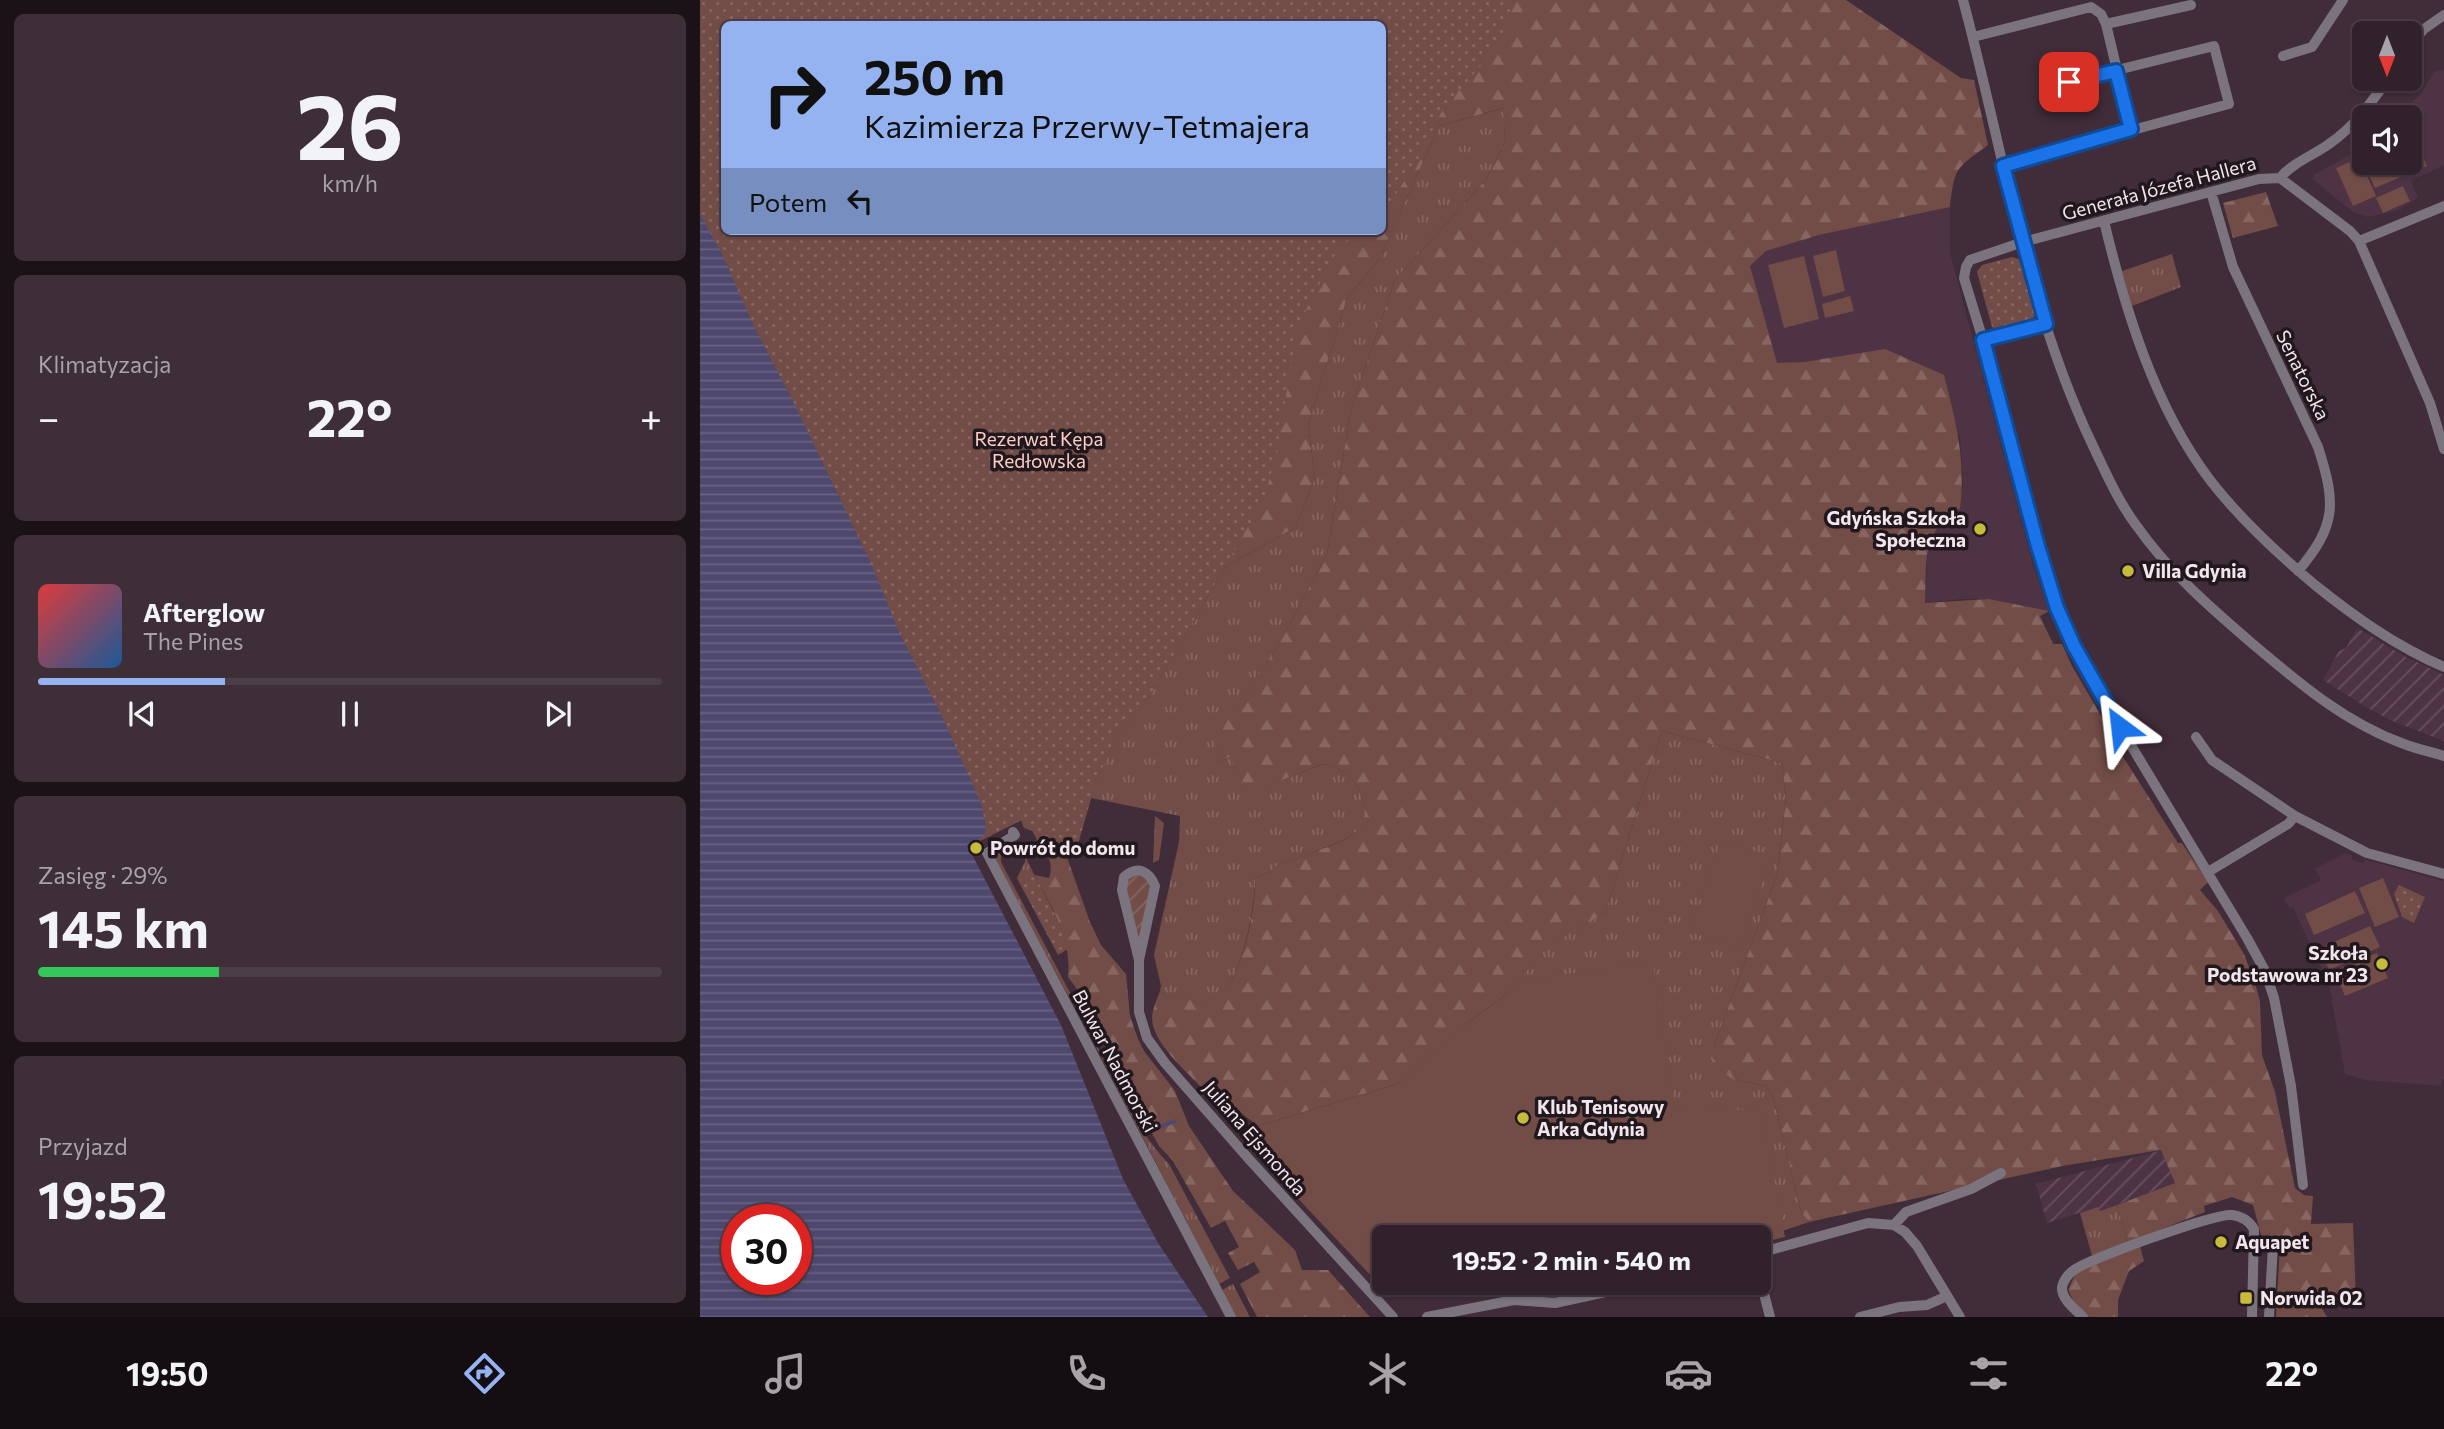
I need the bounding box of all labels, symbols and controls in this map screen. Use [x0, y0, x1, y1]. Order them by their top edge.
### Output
north arrow [2352, 21, 2422, 91]
map controls [2352, 21, 2422, 175]
text: 250 m [864, 45, 1005, 105]
icon: right [749, 49, 840, 140]
pin [2039, 52, 2099, 112]
icon: arrive [2050, 63, 2088, 101]
text: 26 [296, 67, 404, 179]
text: Kazimierza Przerwy-Tetmajera [864, 105, 1310, 145]
button: sound [2352, 105, 2422, 175]
street label: Generała Józefa Hallera [2059, 151, 2258, 224]
text: km/h [322, 169, 378, 197]
icon: left [841, 182, 879, 220]
text: Potem [749, 186, 827, 217]
street label: Senatorska [2272, 326, 2335, 423]
text: Klimatyzacja [38, 350, 171, 378]
text: 22° [307, 384, 392, 448]
text: − [38, 393, 60, 440]
text: + [640, 393, 662, 440]
park label: Rezerwat Kępa Redłowska [975, 427, 1103, 472]
place label: Gdyńska Szkoła Społeczna [1826, 506, 1966, 551]
marker: Gdyńska Szkoła Społeczna [1972, 521, 1988, 537]
place label: Villa Gdynia [2142, 559, 2246, 582]
marker: Villa Gdynia [2120, 563, 2136, 579]
text: Afterglow [143, 596, 265, 627]
text: The Pines [143, 627, 244, 655]
position arrow [2083, 690, 2157, 764]
icon: previous [123, 695, 161, 733]
icon: pause [331, 695, 369, 733]
icon: next [539, 695, 577, 733]
place label: Powrót do domu [990, 836, 1135, 859]
marker: Powrót do domu [968, 840, 984, 856]
text: Zasięg · 29% [38, 861, 168, 889]
text: 145 km [38, 895, 209, 959]
place label: Szkoła Podstawowa nr 23 [2207, 941, 2368, 986]
marker: Szkoła Podstawowa nr 23 [2374, 956, 2390, 972]
street label: Bulwar Nadmorski [1068, 986, 1163, 1136]
street label: Juliana Ejsmonda [1199, 1076, 1312, 1200]
place label: Klub Tenisowy Arka Gdynia [1537, 1095, 1665, 1140]
marker: Klub Tenisowy Arka Gdynia [1515, 1110, 1531, 1126]
text: Przyjazd [38, 1132, 128, 1160]
text: 19:52 [38, 1166, 167, 1230]
speed limit sign: 30 [721, 1204, 812, 1295]
place label: Aquapet [2235, 1230, 2309, 1253]
marker: Aquapet [2213, 1234, 2229, 1250]
text: 19:52 · 2 min · 540 m [1452, 1244, 1691, 1275]
place label: Norwida 02 [2260, 1286, 2363, 1309]
marker: Norwida 02 [2238, 1290, 2254, 1306]
icon: directions [460, 1349, 509, 1398]
icon: music [761, 1349, 810, 1398]
icon: phone [1062, 1349, 1111, 1398]
icon: climate [1363, 1349, 1412, 1398]
icon: car [1664, 1349, 1713, 1398]
icon: filters [1964, 1349, 2013, 1398]
text: 19:50 [126, 1353, 209, 1393]
text: 22° [2265, 1353, 2318, 1393]

